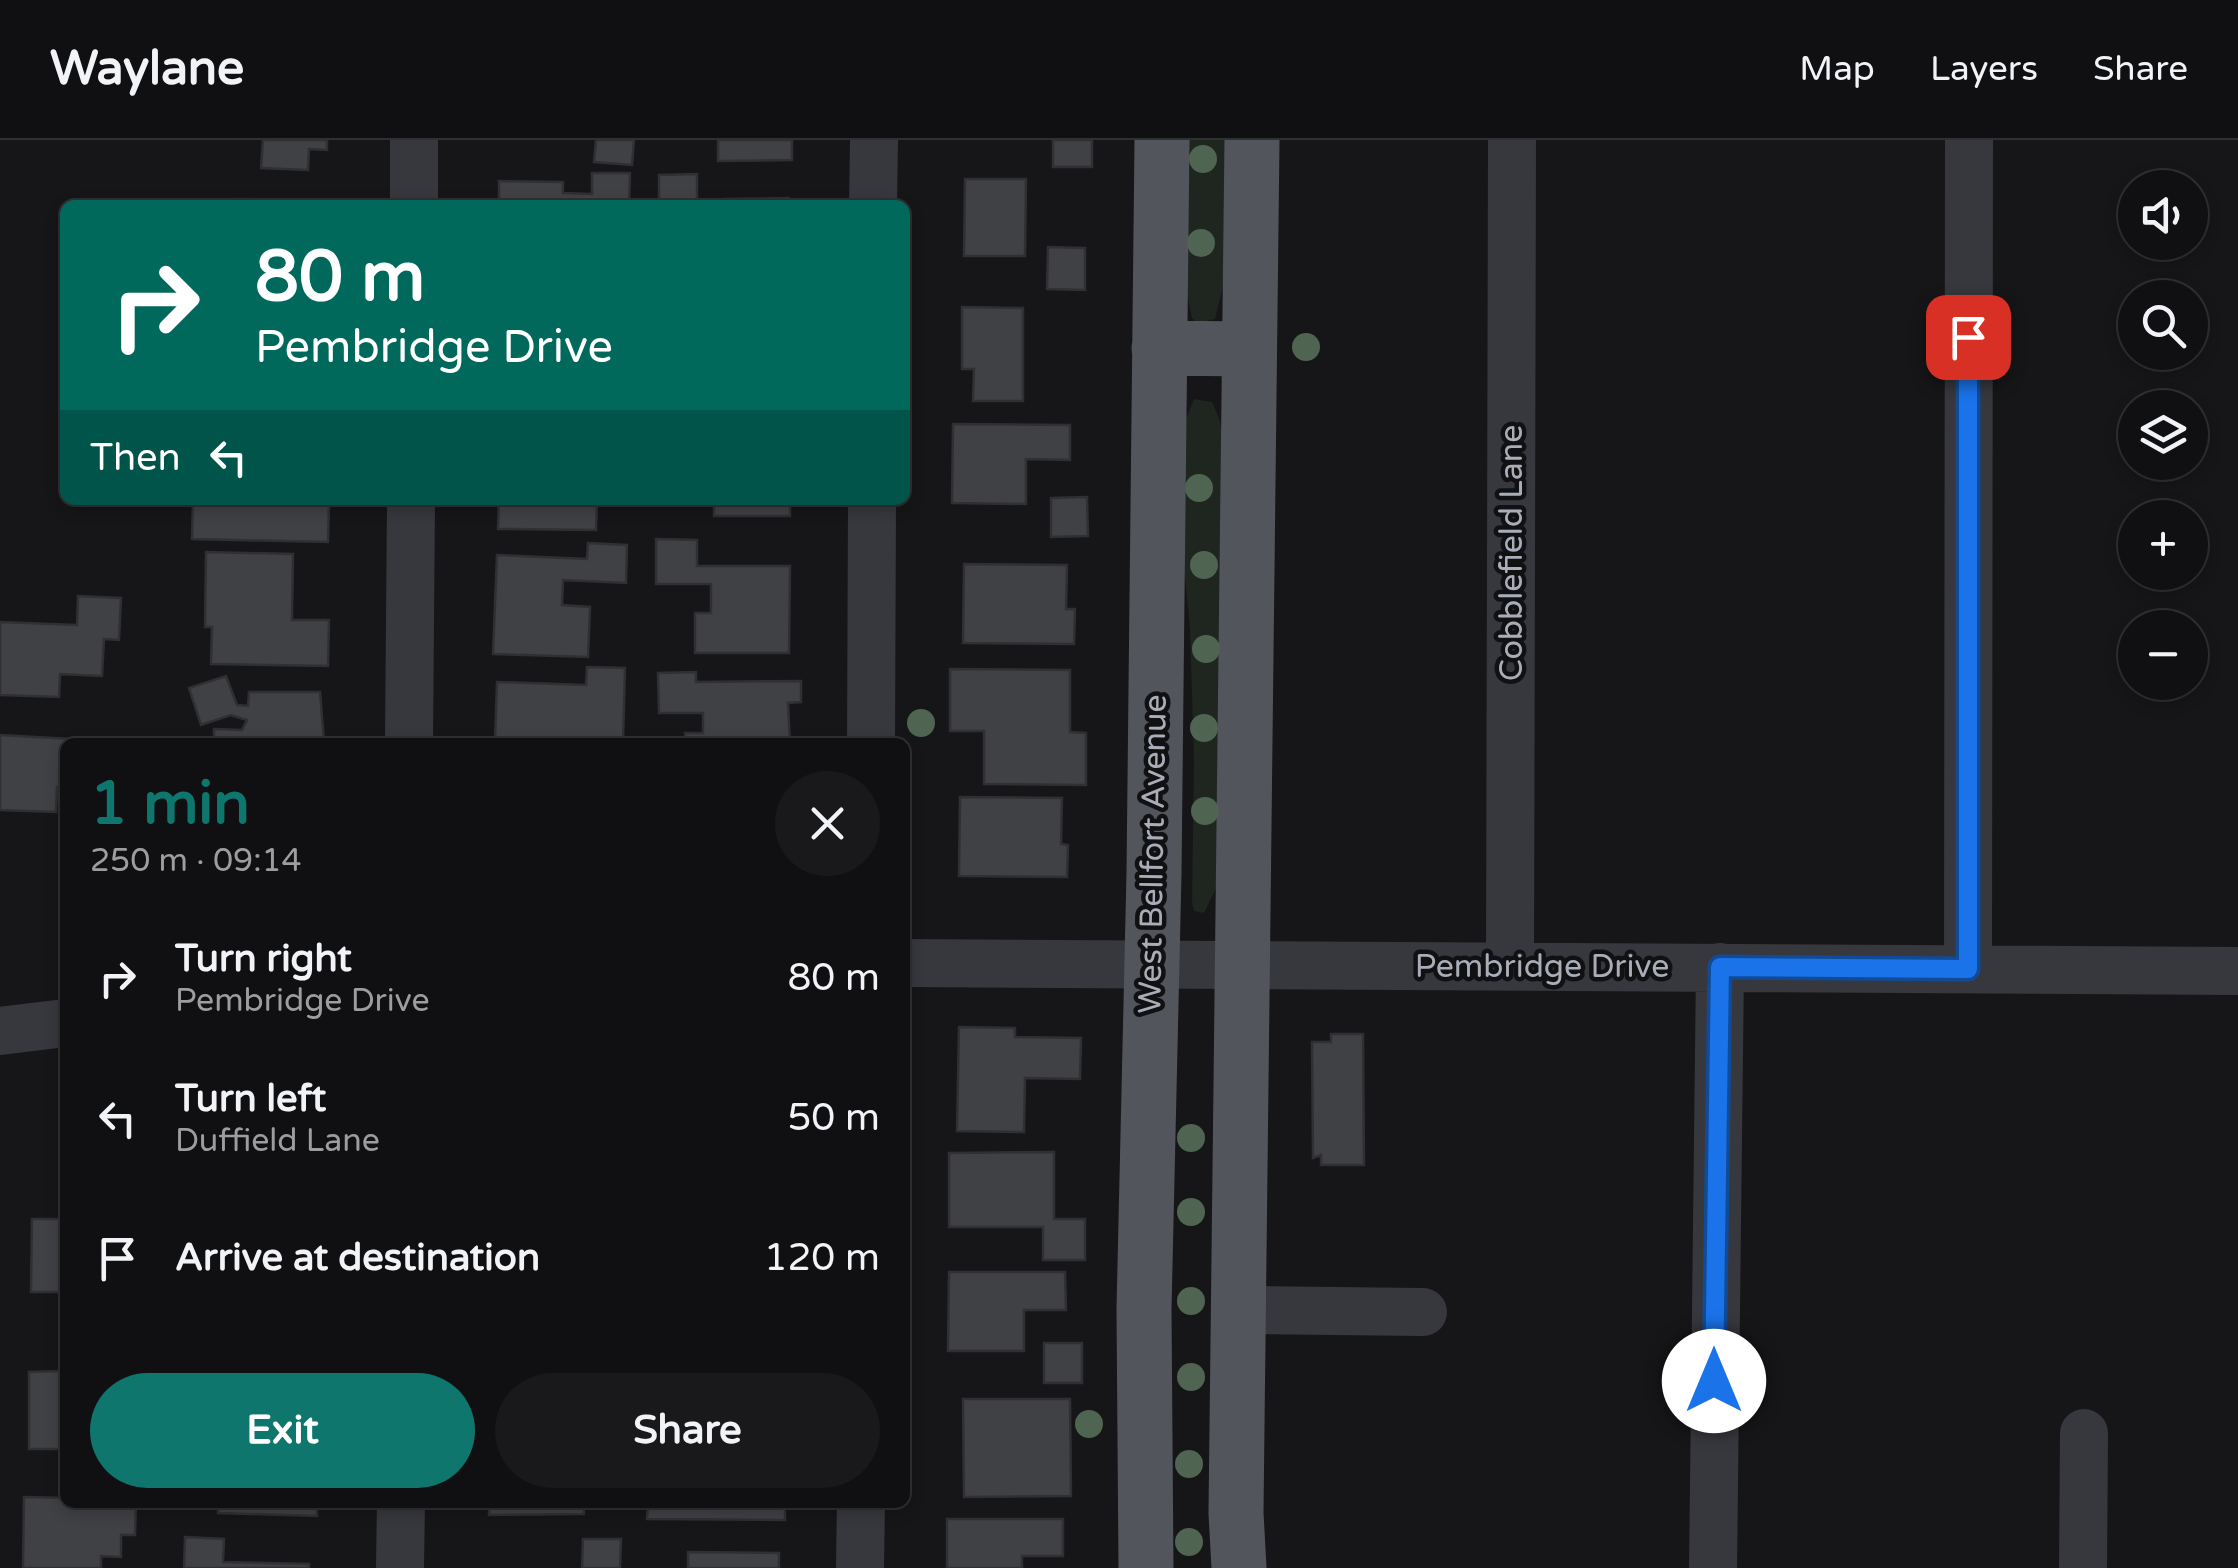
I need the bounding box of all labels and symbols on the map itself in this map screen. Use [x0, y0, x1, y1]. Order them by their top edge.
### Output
pin [1926, 295, 2011, 380]
street label: Cobblefield Lane [1493, 425, 1531, 681]
street label: West Bellfort Avenue [1131, 694, 1175, 1014]
street label: Pembridge Drive [1415, 948, 1669, 986]
position arrow [1662, 1329, 1766, 1433]

